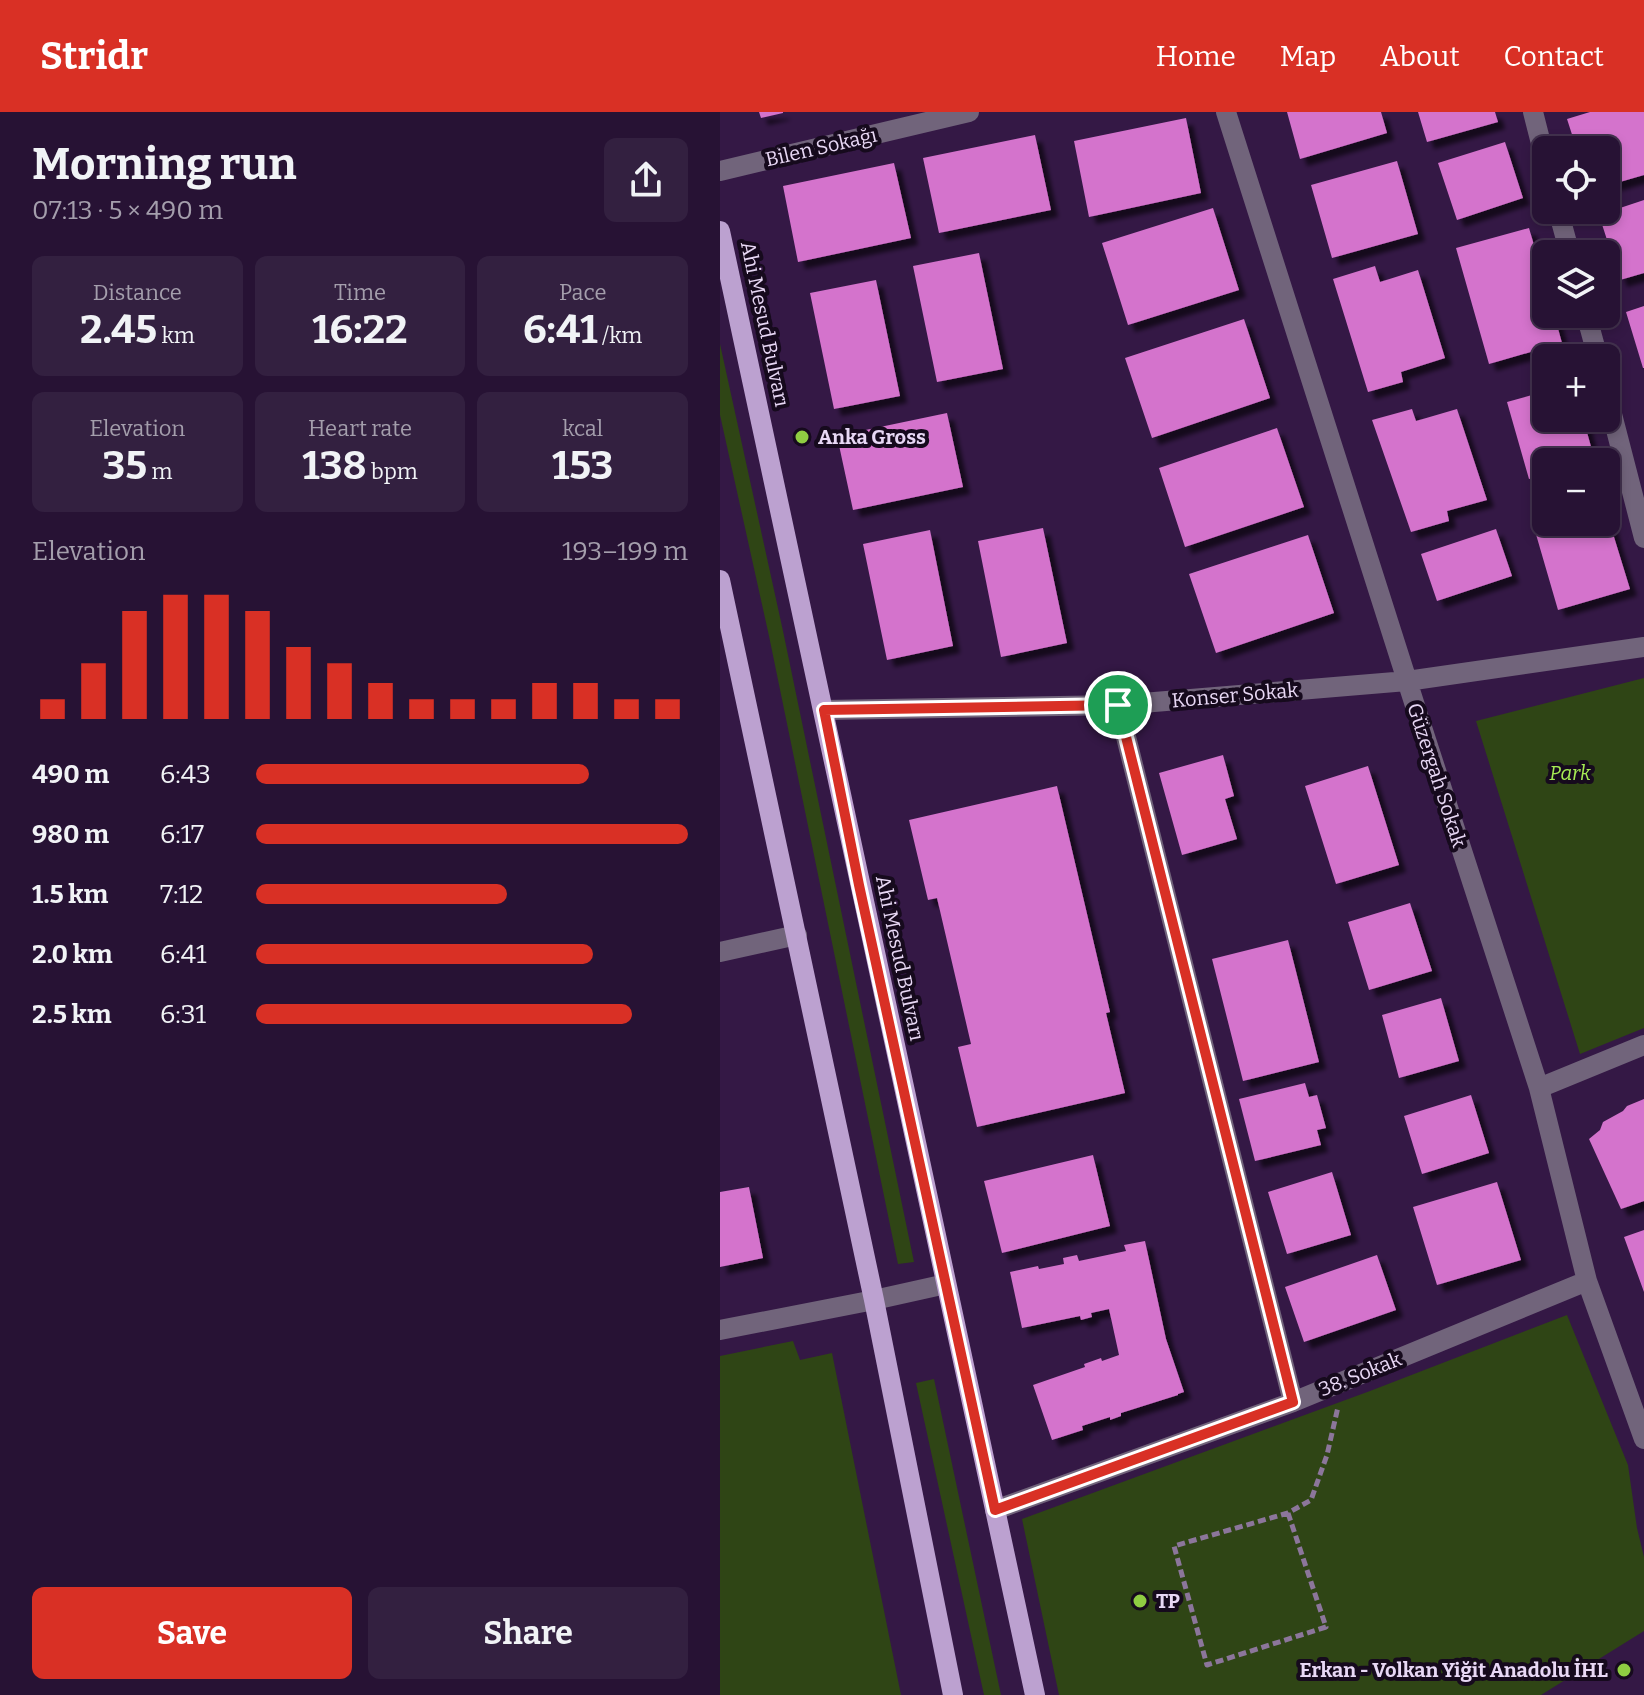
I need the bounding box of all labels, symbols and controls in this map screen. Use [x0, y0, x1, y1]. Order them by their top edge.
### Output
text: Stridr [40, 33, 148, 79]
text: Home [1156, 40, 1236, 73]
text: Map [1280, 40, 1336, 73]
text: About [1380, 40, 1460, 73]
text: Contact [1504, 40, 1604, 73]
street label: Bilen Sokağı [763, 123, 879, 171]
map controls [1532, 136, 1620, 536]
button: locate [1532, 136, 1620, 224]
text: Morning run [32, 138, 296, 191]
button: share [604, 138, 688, 222]
text: 07:13 · 5 × 490 m [32, 195, 223, 226]
street label: Ahi Mesud Bulvarı [736, 239, 794, 409]
button: layers [1532, 240, 1620, 328]
text: Distance [93, 279, 182, 306]
text: Time [334, 279, 386, 306]
text: Pace [559, 279, 606, 306]
text: 2.45 [80, 306, 157, 354]
text: 16:22 [312, 306, 408, 354]
text: 6:41 [523, 306, 598, 354]
text: km [157, 322, 195, 349]
text: /km [598, 322, 642, 349]
button: + [1532, 344, 1620, 432]
text: Elevation [89, 415, 185, 442]
text: Heart rate [308, 415, 412, 442]
text: kcal [562, 415, 603, 442]
place label: Anka Gross [818, 425, 926, 449]
marker: Anka Gross [793, 428, 811, 446]
text: 35 [102, 442, 147, 490]
text: 138 [302, 442, 367, 490]
text: 153 [552, 442, 613, 490]
button: − [1532, 448, 1620, 536]
text: m [147, 458, 172, 485]
text: bpm [367, 458, 418, 485]
text: Elevation [32, 536, 145, 567]
text: 193–199 m [562, 536, 688, 567]
pin [1084, 671, 1152, 739]
street label: Konser Sokak [1171, 677, 1300, 712]
icon: arrive [1096, 683, 1140, 727]
street label: Güzergah Sokak [1402, 700, 1472, 851]
text: 490 m [32, 759, 109, 790]
text: 6:43 [160, 759, 211, 790]
park label: Park [1549, 761, 1591, 785]
text: 980 m [32, 819, 109, 850]
text: 6:17 [160, 819, 204, 850]
street label: Ahi Mesud Bulvarı [871, 873, 929, 1043]
text: 1.5 km [32, 879, 108, 910]
text: 7:12 [160, 879, 203, 910]
text: 2.0 km [32, 939, 113, 970]
text: 6:41 [160, 939, 207, 970]
text: 2.5 km [32, 999, 112, 1030]
text: 6:31 [160, 999, 206, 1030]
street label: 38. Sokak [1315, 1346, 1405, 1401]
button: Save [32, 1587, 352, 1679]
button: Share [368, 1587, 688, 1679]
place label: TP [1156, 1589, 1180, 1613]
marker: TP [1131, 1592, 1149, 1610]
place label: Erkan - Volkan Yiğit Anadolu İHL [1299, 1658, 1608, 1682]
marker: Erkan - Volkan Yiğit Anadolu İHL [1615, 1661, 1633, 1679]

